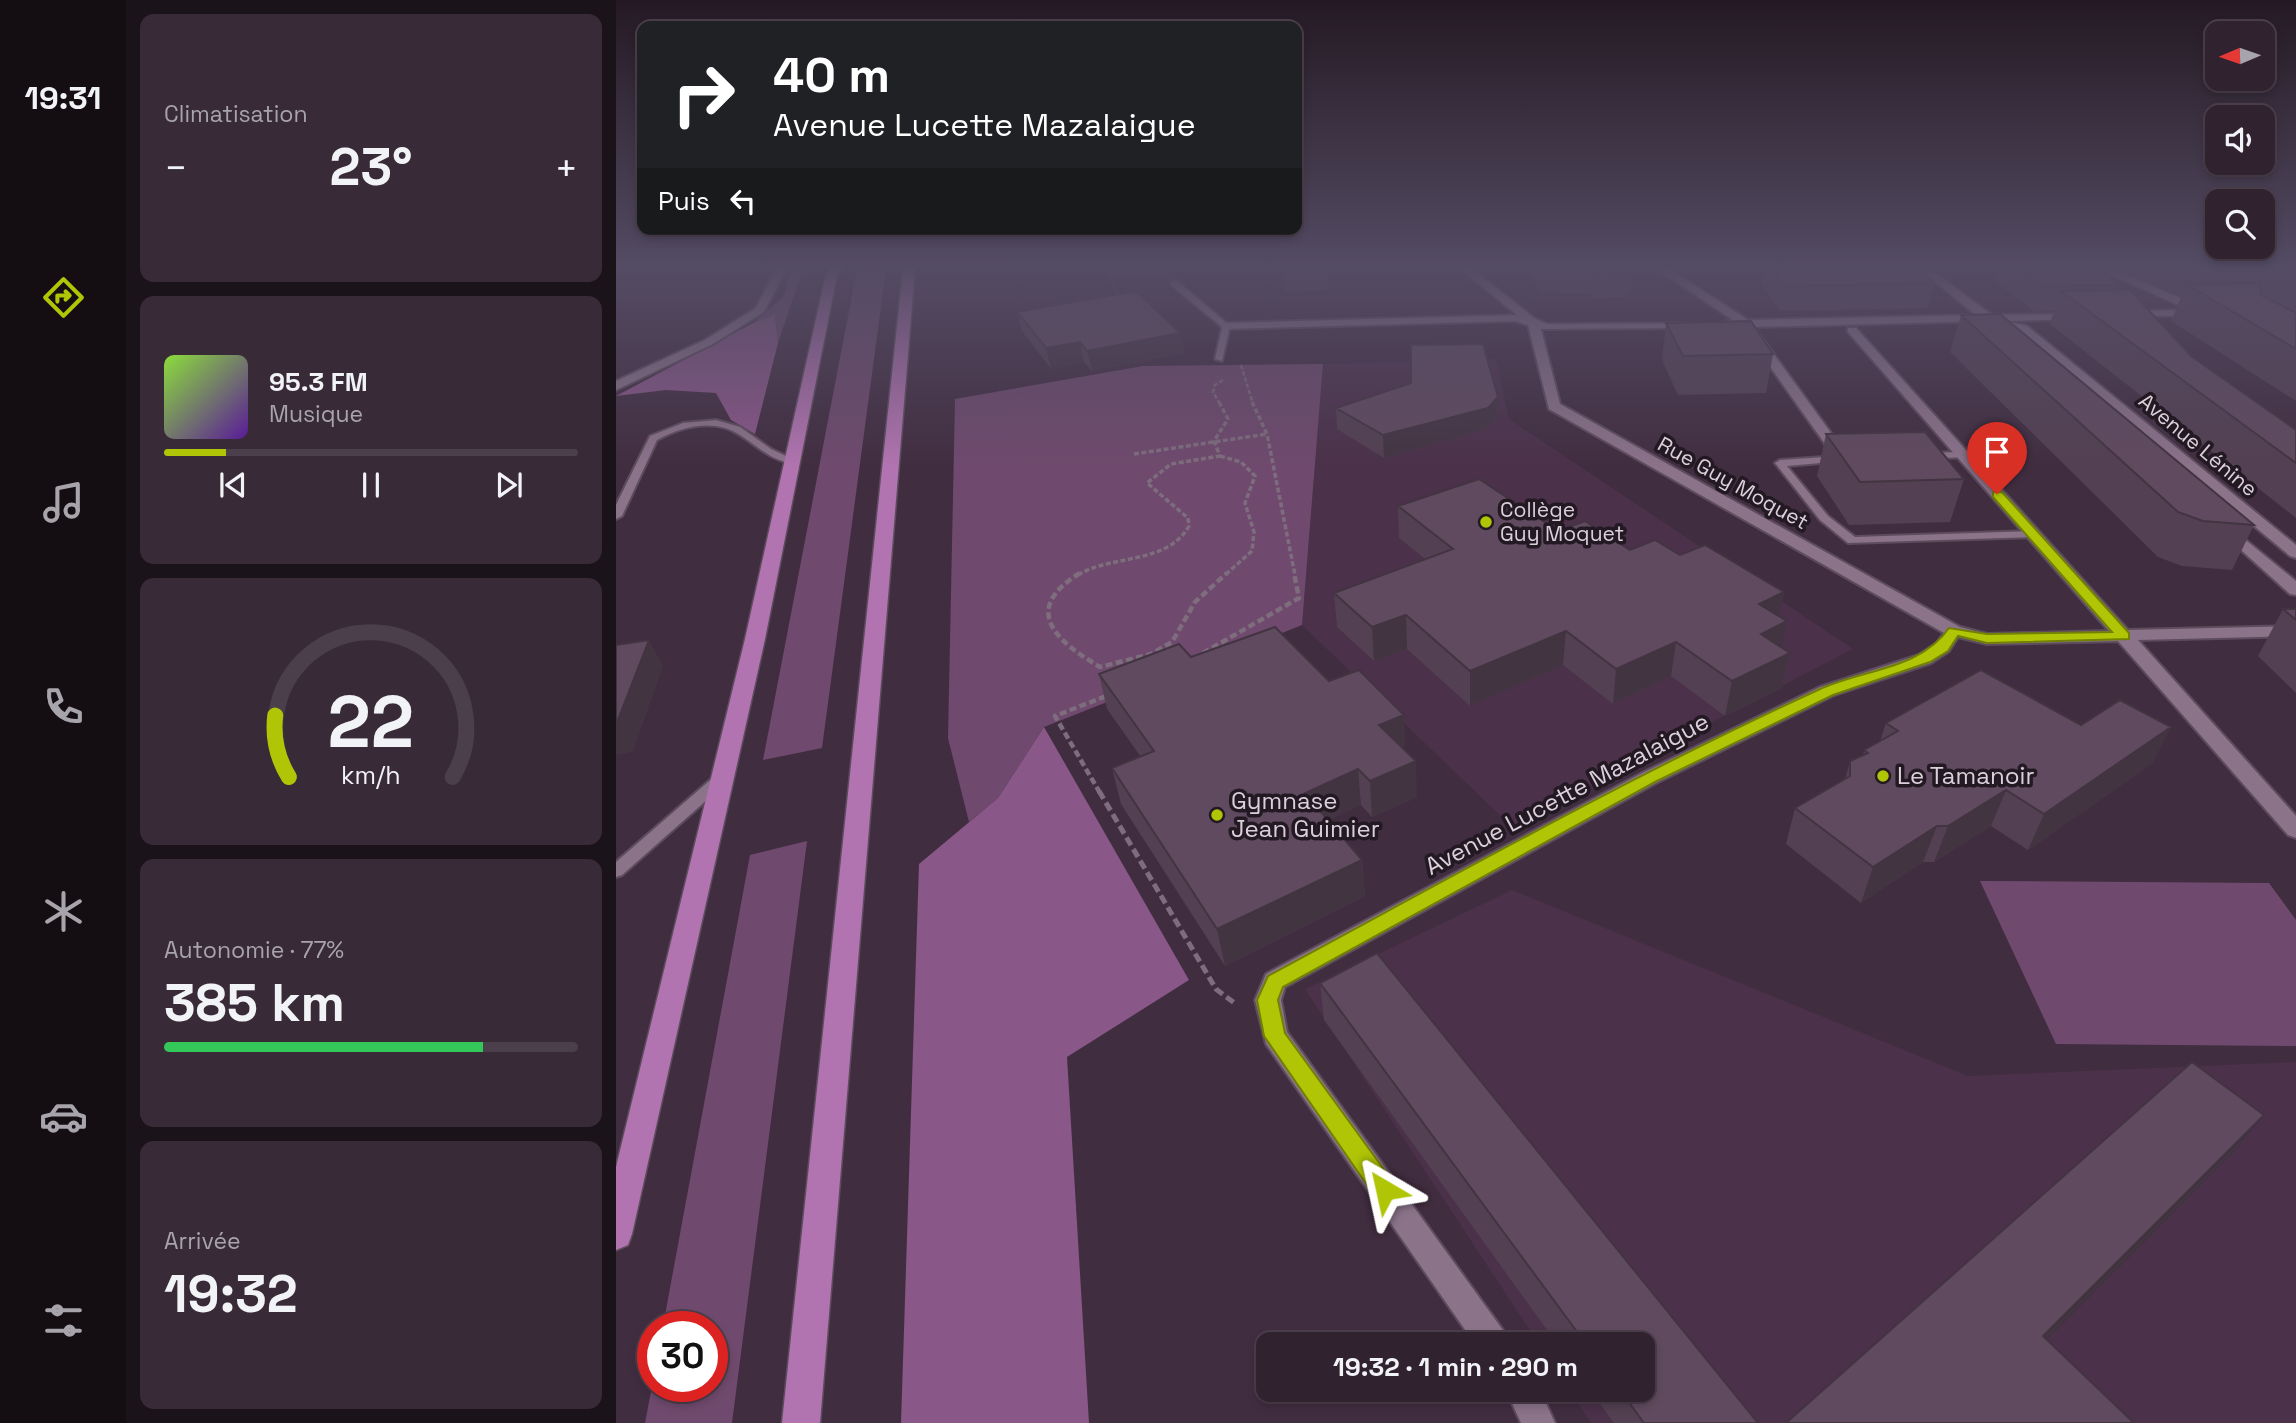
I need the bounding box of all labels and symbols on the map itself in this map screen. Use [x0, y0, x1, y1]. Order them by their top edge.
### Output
north arrow [2205, 21, 2275, 91]
street label: Avenue Lénine [2133, 387, 2263, 502]
pin [1967, 422, 2027, 494]
street label: Rue Guy Moquet [1653, 430, 1813, 535]
place label: Collège Guy Moquet [1500, 496, 1624, 547]
marker: Collège Guy Moquet [1478, 514, 1494, 530]
street label: Avenue Lucette Mazalaigue [1420, 705, 1714, 882]
place label: Le Tamanoir [1897, 760, 2035, 791]
marker: Le Tamanoir [1875, 768, 1891, 784]
place label: Gymnase Jean Guimier [1231, 785, 1380, 844]
marker: Gymnase Jean Guimier [1209, 807, 1225, 823]
position arrow [1348, 1153, 1422, 1227]
speed limit sign: 30 [637, 1311, 728, 1402]

